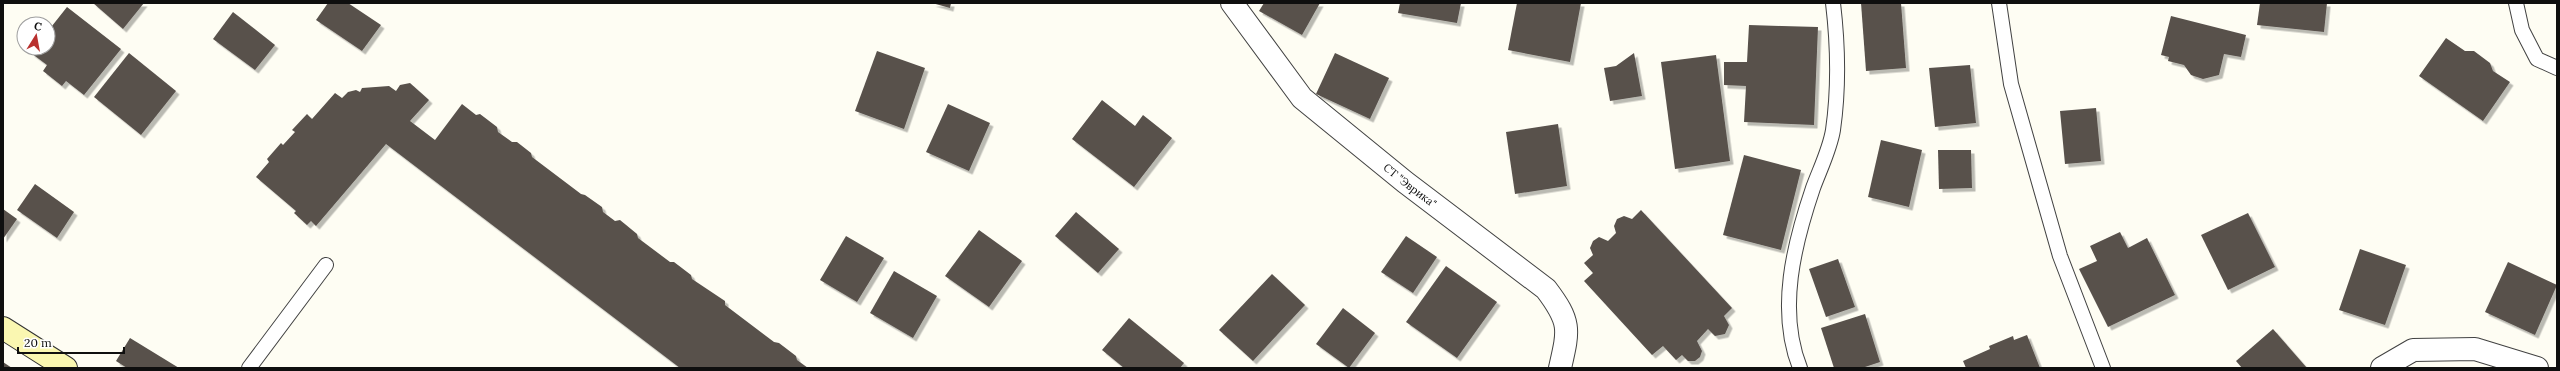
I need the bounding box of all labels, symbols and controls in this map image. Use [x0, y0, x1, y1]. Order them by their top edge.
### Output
north arrow [16, 16, 56, 56]
text: С [33, 19, 43, 34]
street label: СТ "Эврика" [1381, 160, 1440, 211]
scale bar [18, 329, 124, 355]
text: 20 m [24, 335, 52, 350]

